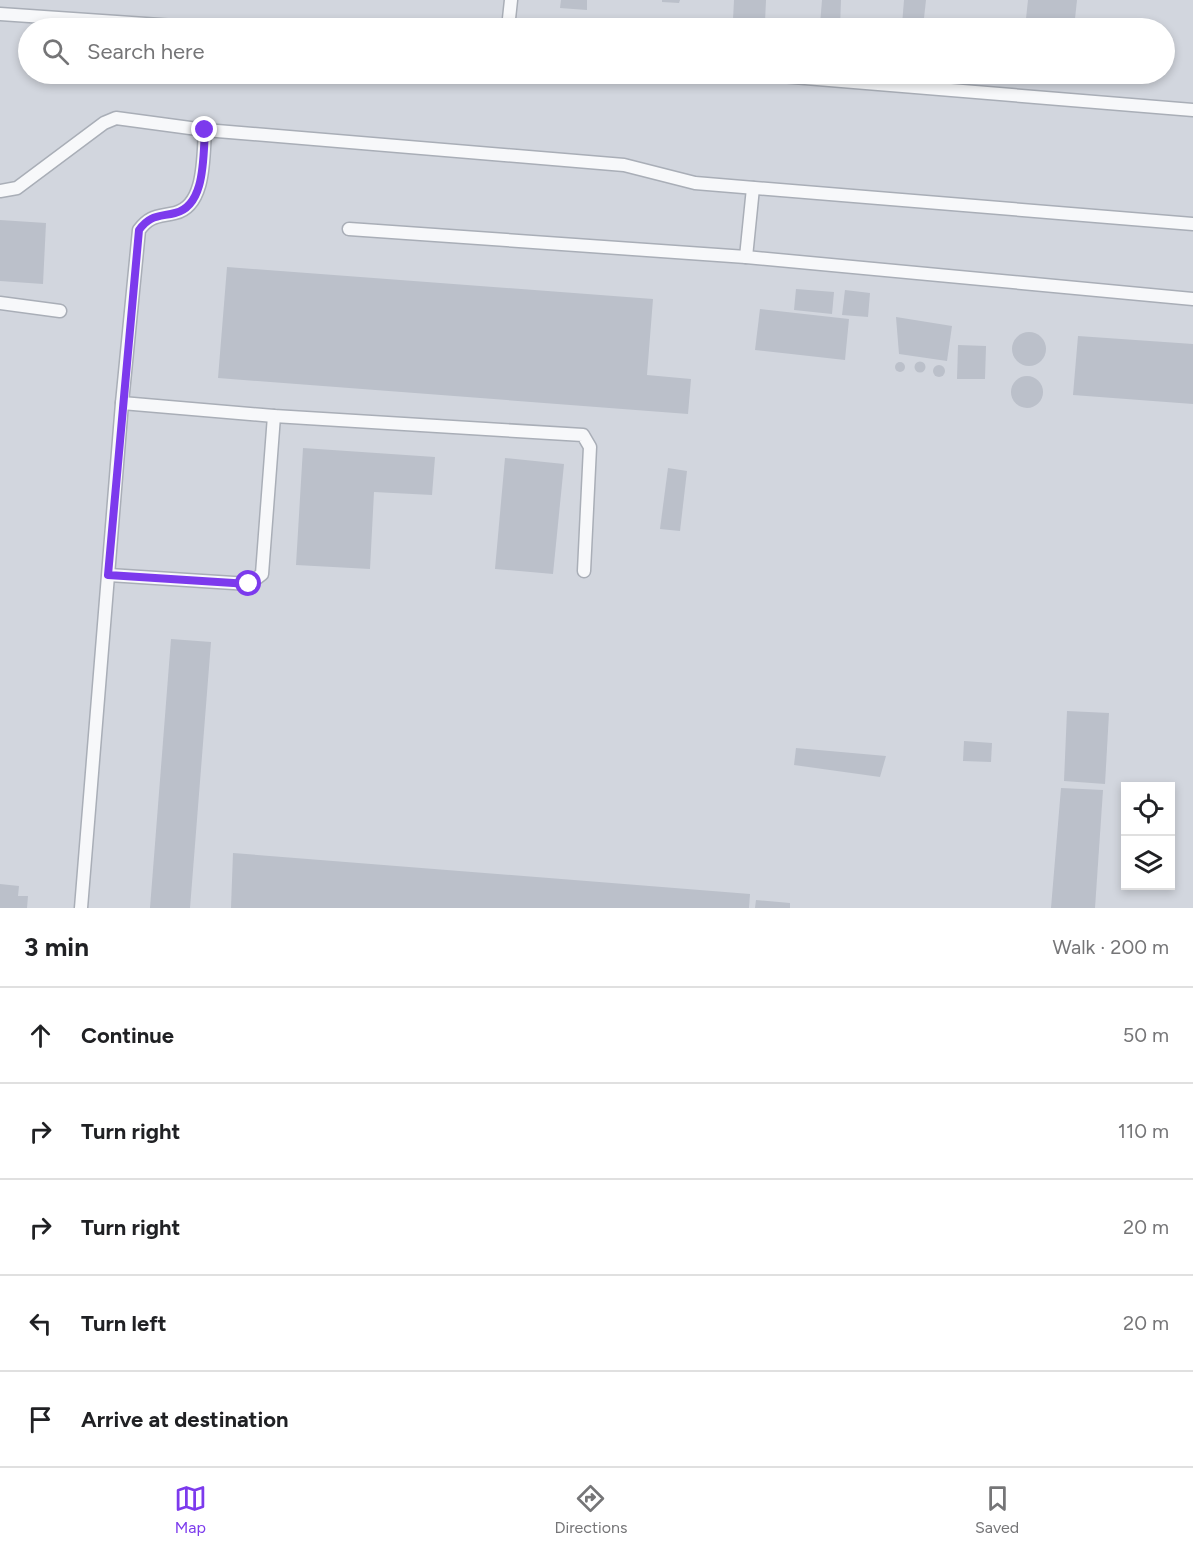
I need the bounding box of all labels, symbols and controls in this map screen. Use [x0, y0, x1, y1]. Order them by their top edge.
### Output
search box [18, 18, 1175, 84]
icon: search [39, 35, 72, 68]
text: Search here [87, 38, 205, 65]
route end [191, 116, 217, 142]
route start [235, 570, 261, 596]
map controls [1121, 782, 1175, 890]
button: locate [1121, 782, 1175, 836]
button: layers [1121, 836, 1175, 890]
text: 3 min [24, 931, 89, 963]
text: Walk · 200 m [1053, 935, 1169, 959]
icon: ahead [24, 1019, 57, 1052]
text: Continue [81, 1022, 174, 1049]
text: 50 m [1123, 1023, 1169, 1047]
icon: right [24, 1115, 57, 1148]
text: Turn right [81, 1118, 180, 1145]
text: 110 m [1118, 1119, 1169, 1143]
icon: right [24, 1211, 57, 1244]
text: Turn right [81, 1214, 180, 1241]
text: 20 m [1123, 1215, 1169, 1239]
icon: left [24, 1307, 57, 1340]
text: Turn left [81, 1310, 167, 1337]
text: 20 m [1123, 1311, 1169, 1335]
icon: arrive [24, 1403, 57, 1436]
text: Arrive at destination [81, 1406, 289, 1433]
tab: Map [174, 1482, 207, 1537]
tab: Directions [554, 1482, 627, 1537]
tab: Saved [975, 1482, 1019, 1537]

